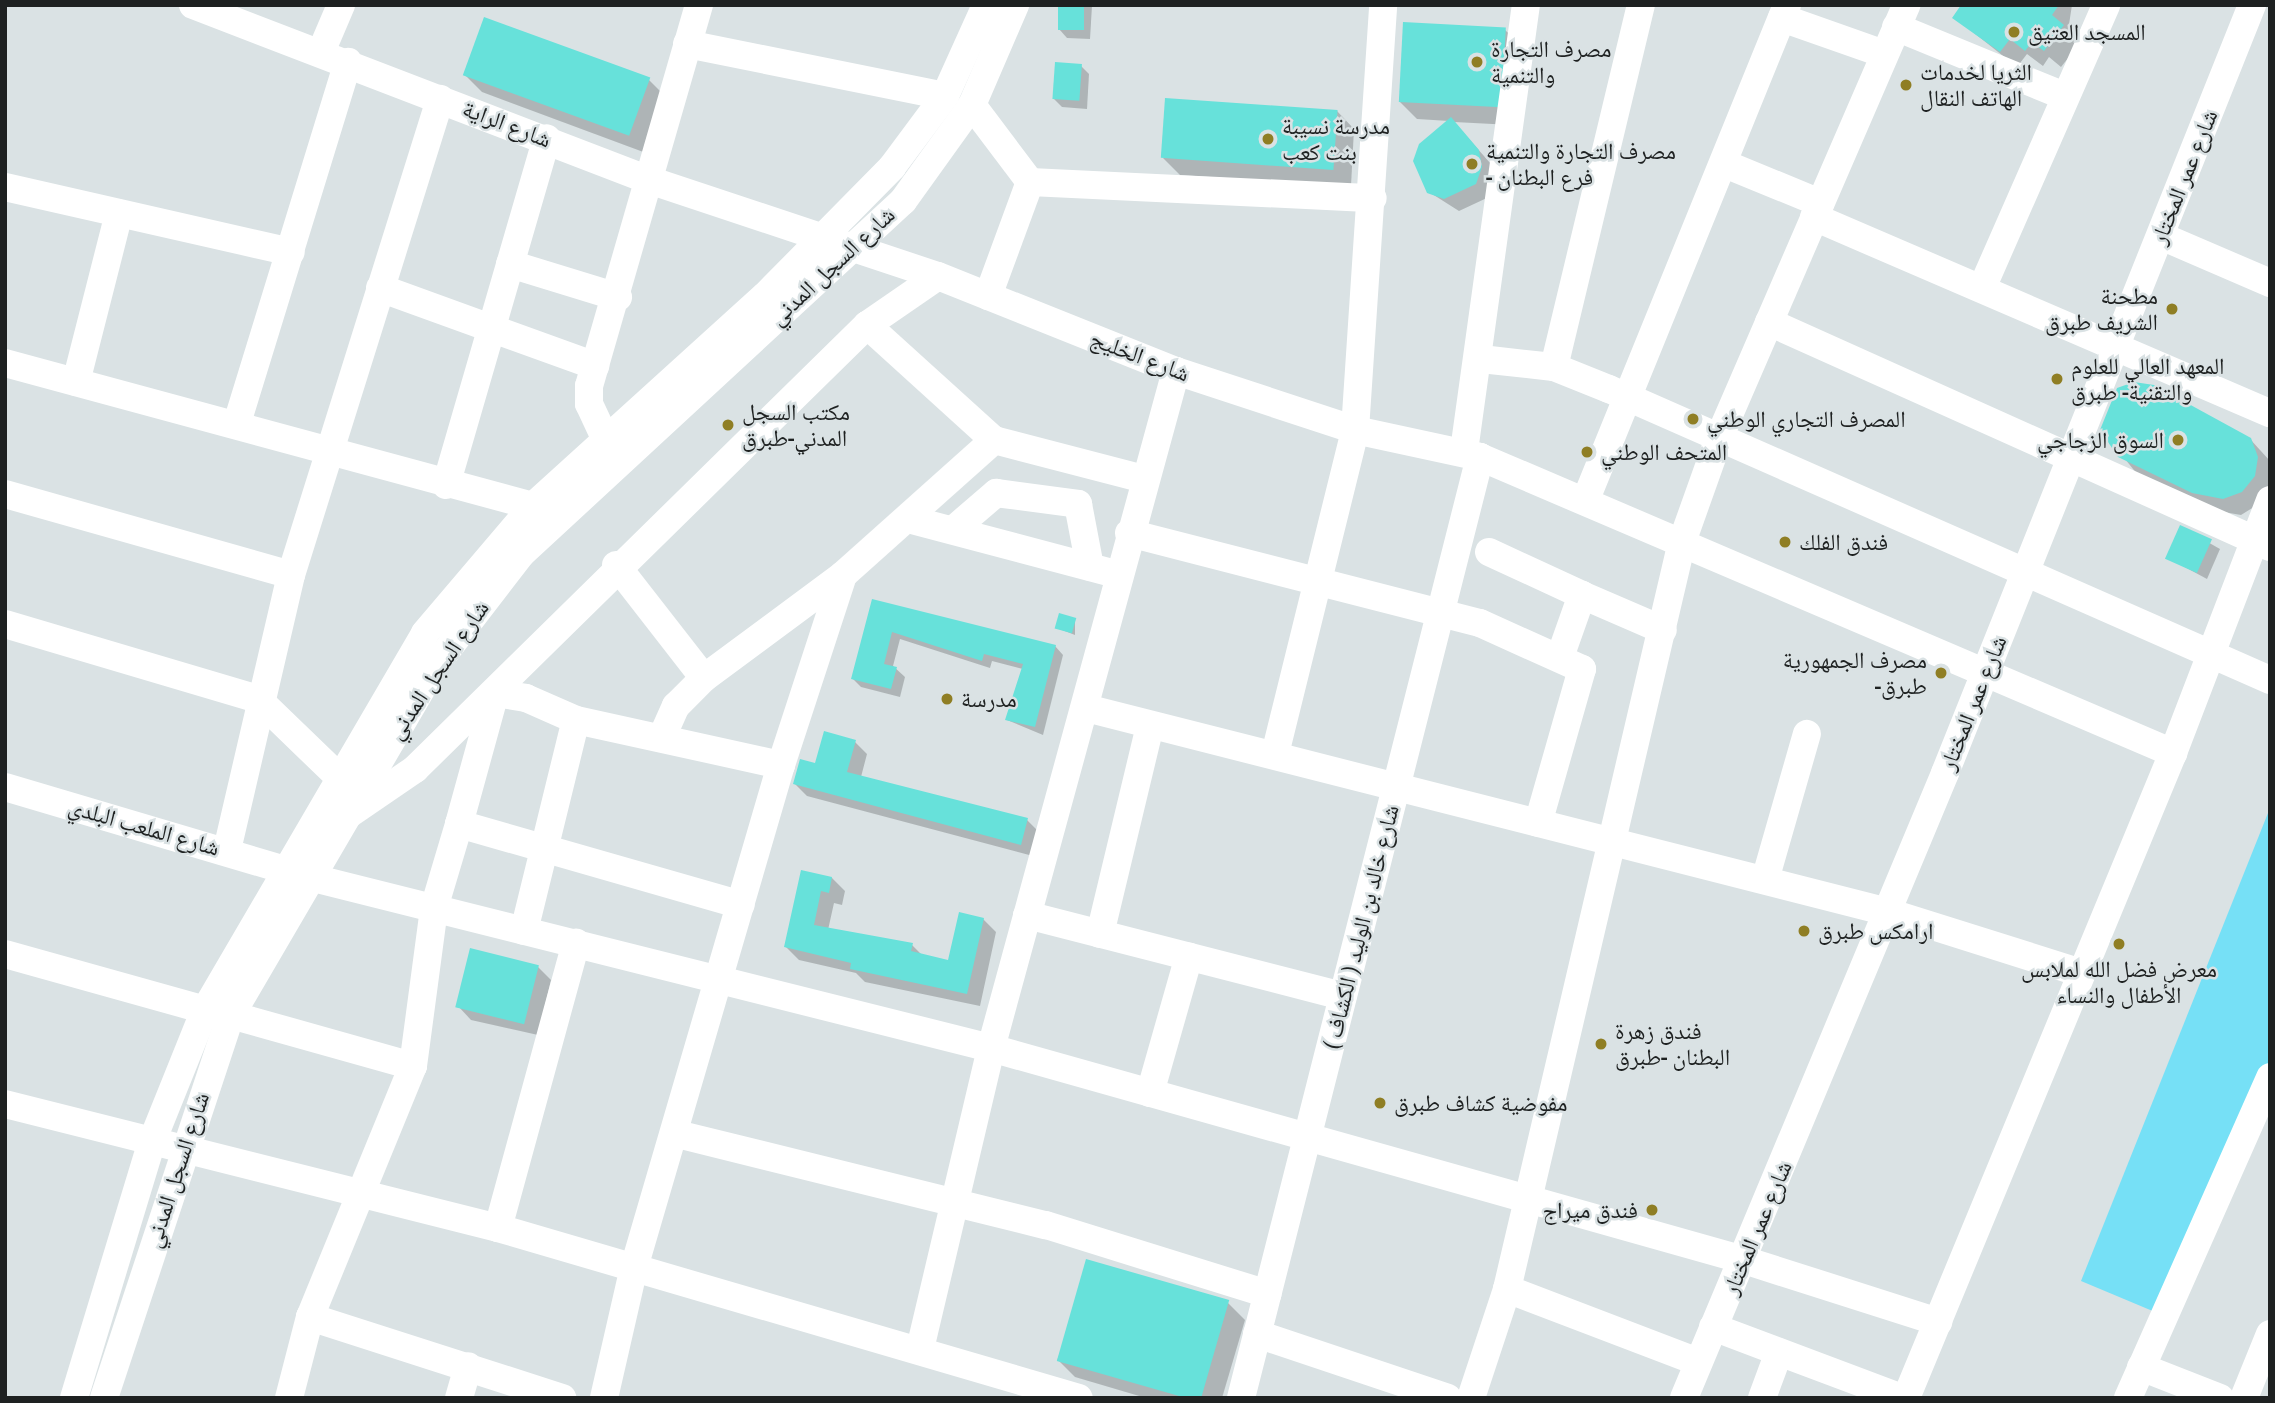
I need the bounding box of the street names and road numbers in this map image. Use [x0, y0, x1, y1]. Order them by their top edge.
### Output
street label: شارع الراية [459, 95, 555, 153]
street label: شارع عمر المختار [2144, 106, 2224, 248]
street label: شارع السجل المدني [763, 201, 901, 331]
street label: شارع الخليج [1087, 325, 1193, 387]
street label: شارع السجل المدني [381, 595, 495, 745]
street label: شارع عمر المختار [1933, 632, 2013, 774]
street label: شارع الملعب البلدي [65, 792, 223, 862]
street label: شارع خالد بن الوليد ( الكشاف ) [1317, 802, 1405, 1052]
street label: شارع السجل المدني [139, 1089, 215, 1251]
street label: شارع عمر المختار [1716, 1157, 1798, 1299]

